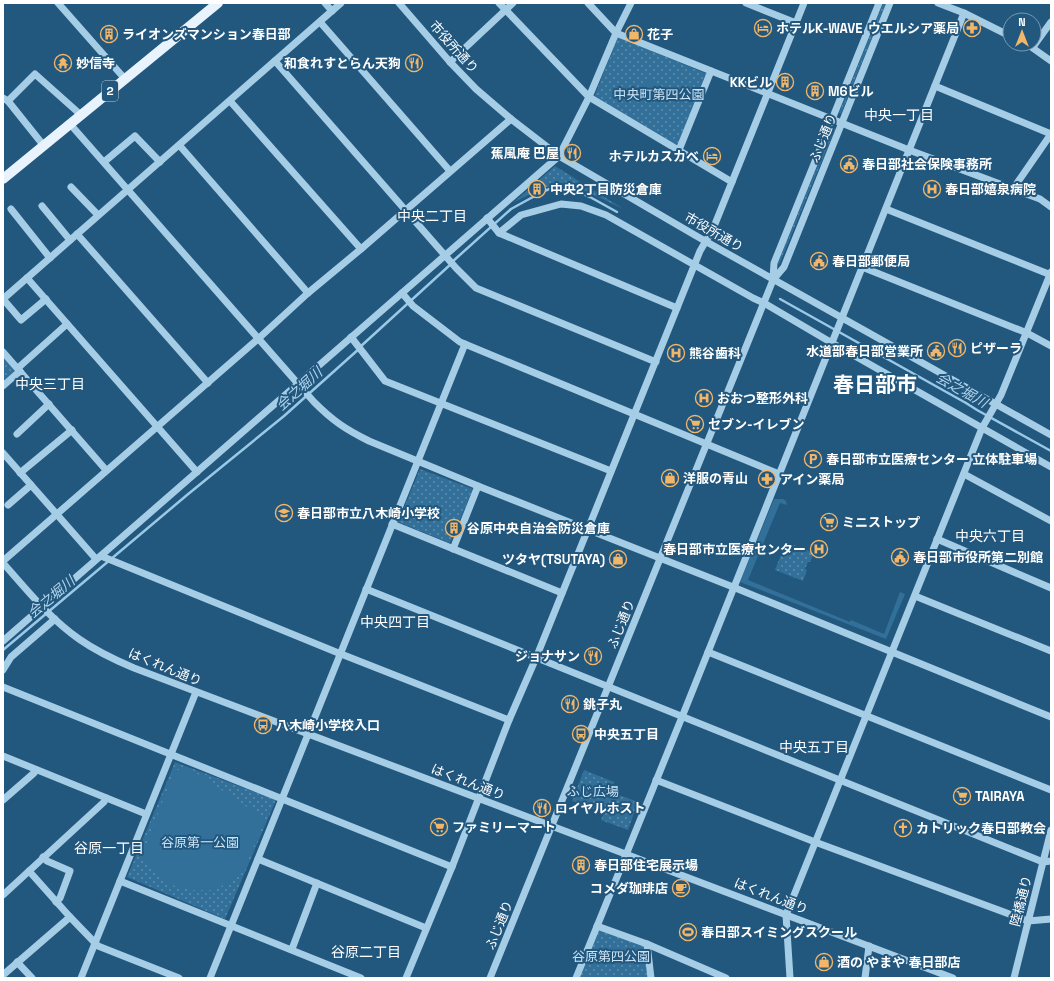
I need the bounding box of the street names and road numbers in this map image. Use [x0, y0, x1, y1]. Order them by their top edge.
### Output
street label: 市役所通り [426, 17, 482, 77]
road number: 2 [102, 81, 118, 101]
street label: ふじ通り [805, 111, 841, 165]
street label: 市役所通り [682, 208, 746, 256]
street label: ふじ通り [603, 597, 639, 651]
street label: はくれん通り [126, 645, 204, 689]
street label: はくれん通り [429, 760, 507, 804]
street label: はくれん通り [732, 874, 810, 918]
street label: 陸橋通り [1006, 874, 1036, 928]
street label: ふじ通り [481, 898, 517, 952]

